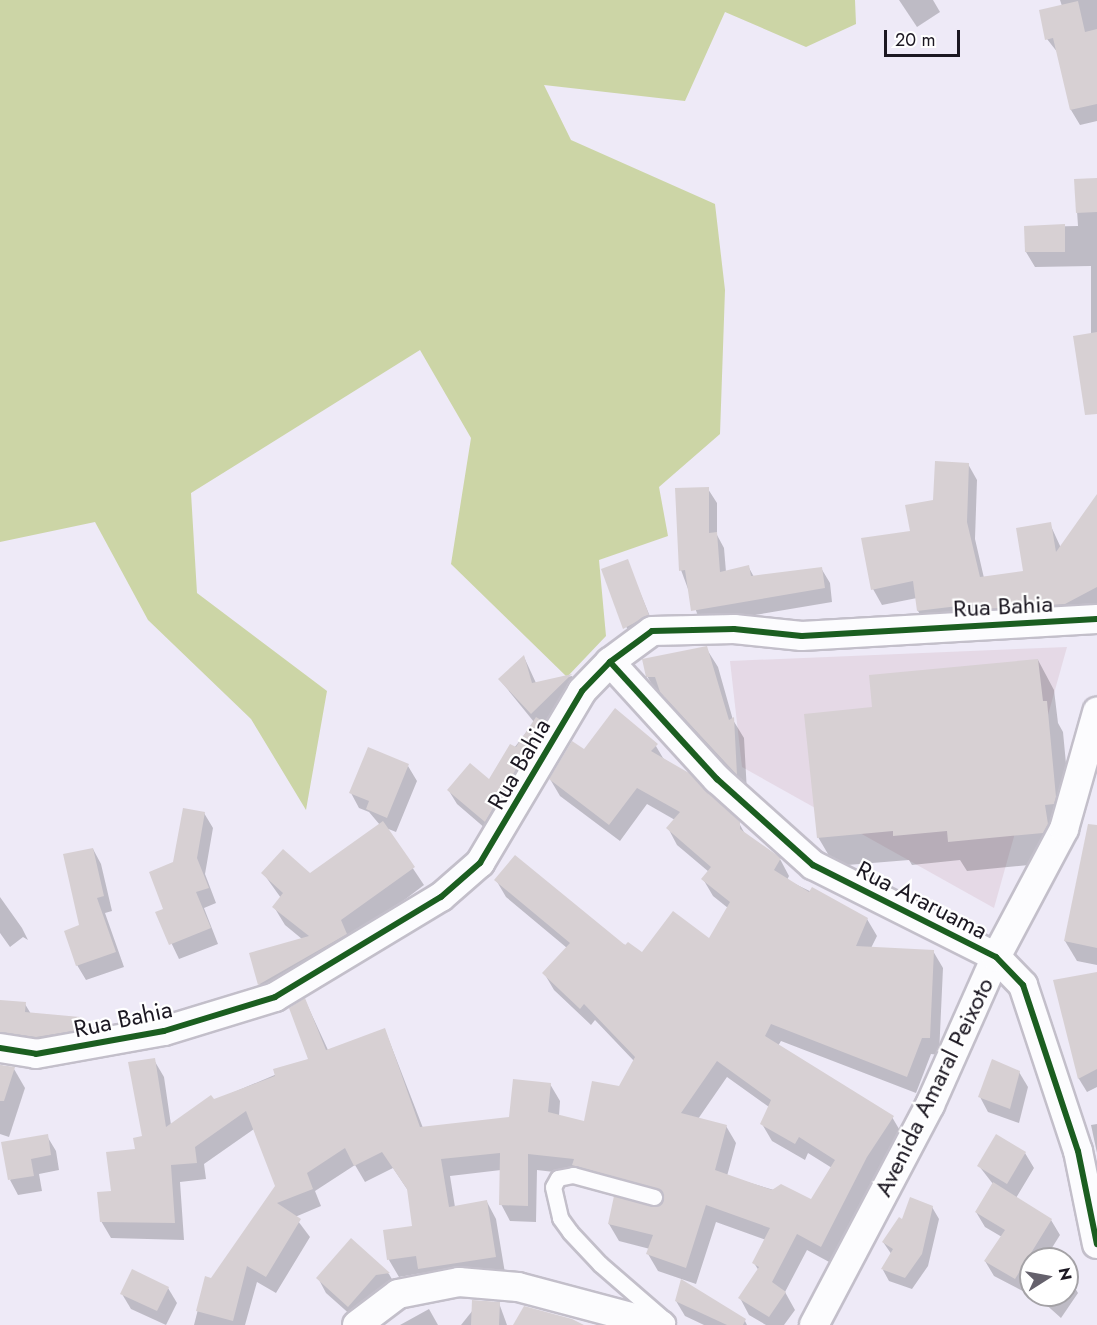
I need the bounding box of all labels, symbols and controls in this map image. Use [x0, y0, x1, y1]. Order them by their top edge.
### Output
scale bar [887, 18, 964, 56]
text: 20 m [895, 27, 935, 53]
street label: Rua Bahia [952, 589, 1054, 623]
street label: Rua Bahia [482, 713, 556, 815]
street label: Rua Araruama [852, 855, 992, 945]
street label: Avenida Amaral Peixoto [869, 973, 999, 1201]
street label: Rua Bahia [71, 995, 175, 1043]
north arrow [1019, 1247, 1079, 1307]
text: N [1053, 1265, 1078, 1282]

